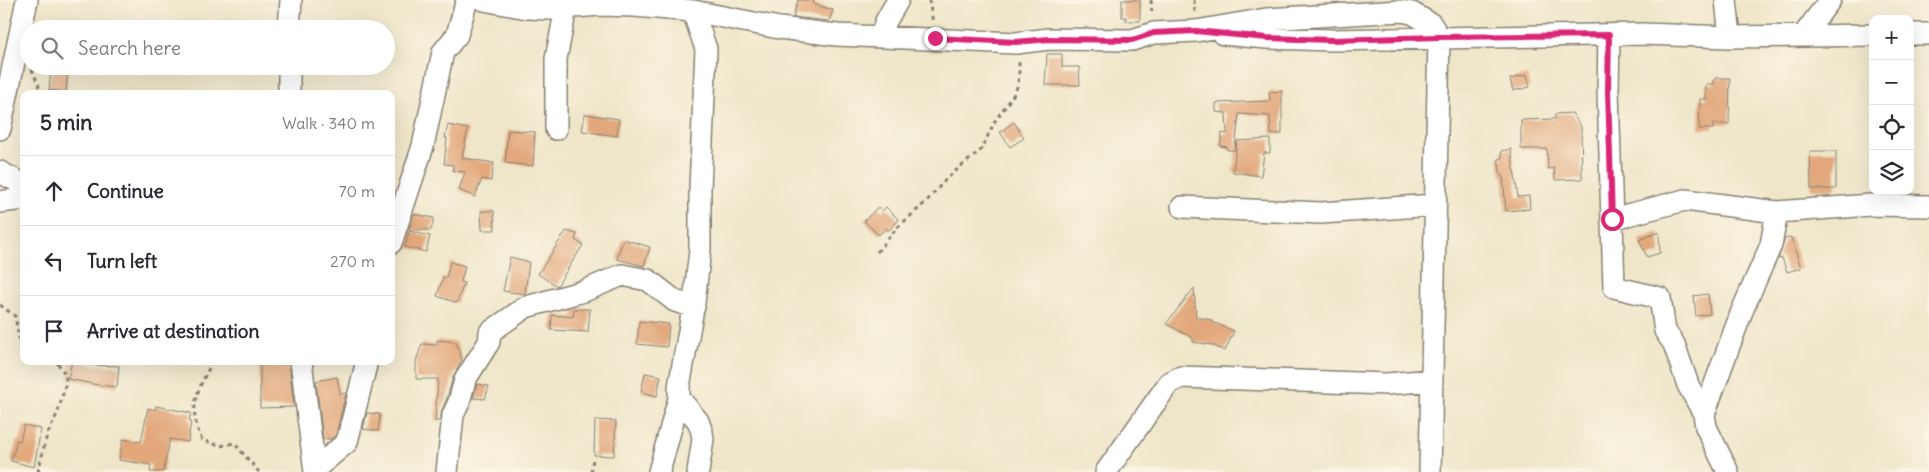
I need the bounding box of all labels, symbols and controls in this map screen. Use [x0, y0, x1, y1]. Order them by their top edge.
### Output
map controls [1869, 15, 1914, 195]
button: + [1869, 15, 1914, 60]
search box [20, 20, 395, 75]
route end [924, 27, 947, 50]
icon: search [38, 34, 66, 62]
text: Search here [78, 36, 181, 60]
button: − [1869, 60, 1914, 105]
button: locate [1869, 105, 1914, 150]
text: 5 min [40, 109, 92, 136]
text: Walk · 340 m [282, 113, 375, 133]
button: layers [1869, 150, 1914, 195]
icon: ahead [40, 177, 68, 205]
text: Continue [87, 179, 164, 203]
text: 70 m [339, 181, 375, 201]
route start [1601, 208, 1624, 231]
icon: left [40, 247, 68, 275]
text: Turn left [87, 249, 157, 273]
text: 270 m [330, 251, 375, 271]
icon: arrive [40, 317, 68, 345]
text: Arrive at destination [87, 319, 260, 343]

